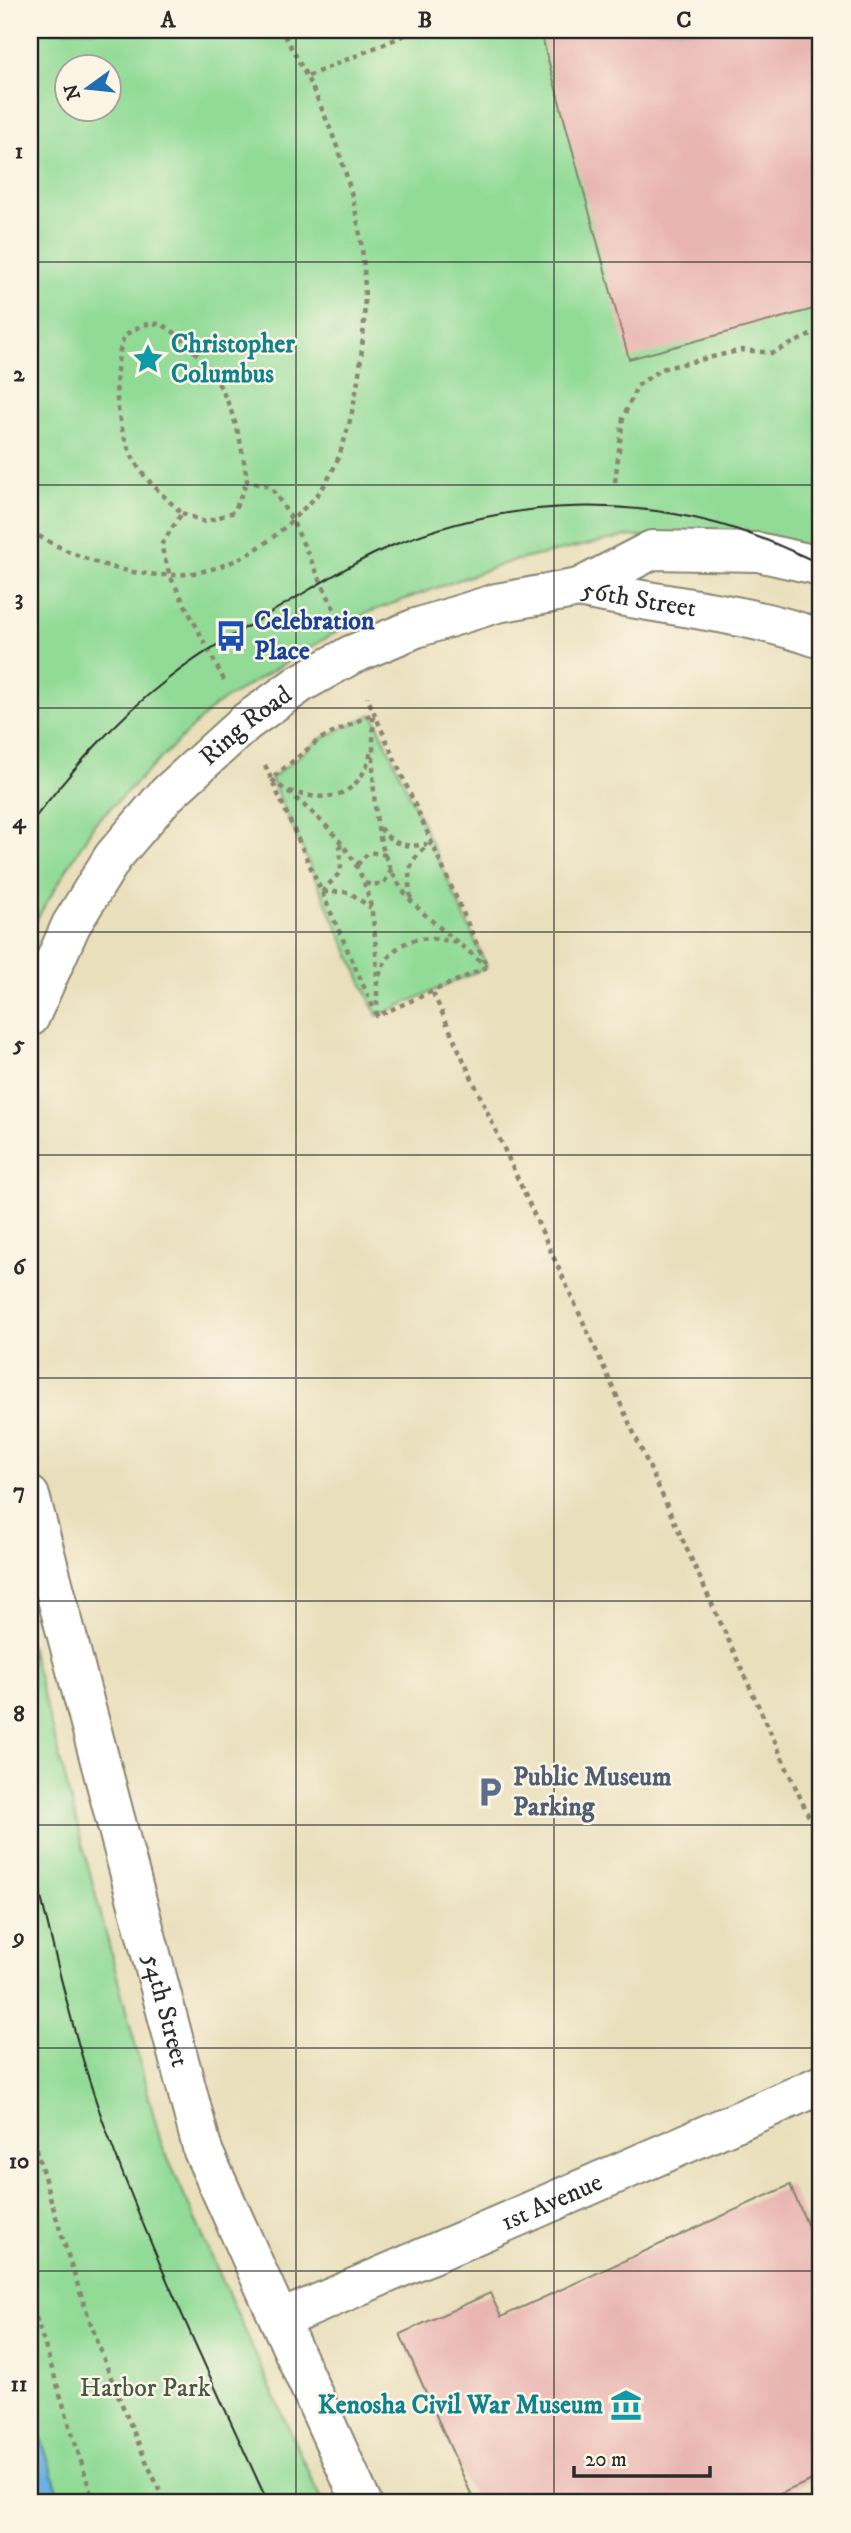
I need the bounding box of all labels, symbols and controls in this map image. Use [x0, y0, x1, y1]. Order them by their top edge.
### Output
text: A [160, 6, 177, 35]
text: B [418, 6, 432, 35]
text: C [676, 6, 692, 35]
north arrow [52, 52, 122, 122]
text: N [60, 81, 86, 103]
text: 1 [15, 137, 23, 166]
place label: Christopher Columbus [171, 328, 295, 391]
place icon: Christopher Columbus [131, 342, 165, 376]
text: 2 [13, 360, 25, 389]
street label: 56th Street [579, 573, 699, 625]
text: 3 [15, 584, 23, 613]
place label: Celebration Place [254, 605, 375, 668]
bus stop icon: Celebration Place [214, 619, 248, 653]
street label: Ring Road [193, 678, 298, 773]
text: 4 [12, 807, 27, 836]
text: 5 [12, 1030, 25, 1059]
text: 6 [13, 1253, 27, 1282]
text: 7 [13, 1477, 25, 1506]
text: 8 [13, 1700, 25, 1729]
place label: Public Museum Parking [513, 1761, 672, 1824]
parking icon: Public Museum Parking [473, 1775, 507, 1809]
text: 9 [11, 1923, 25, 1952]
street label: 54th Street [135, 1950, 197, 2070]
text: 10 [9, 2147, 29, 2176]
street label: 1st Avenue [496, 2166, 607, 2239]
text: 11 [11, 2370, 27, 2399]
park label: Harbor Park [79, 2372, 211, 2405]
museum icon: Kenosha Civil War Museum [609, 2388, 643, 2422]
place label: Kenosha Civil War Museum [318, 2389, 603, 2422]
scale bar [574, 2435, 711, 2479]
text: 20 m [585, 2447, 627, 2473]

